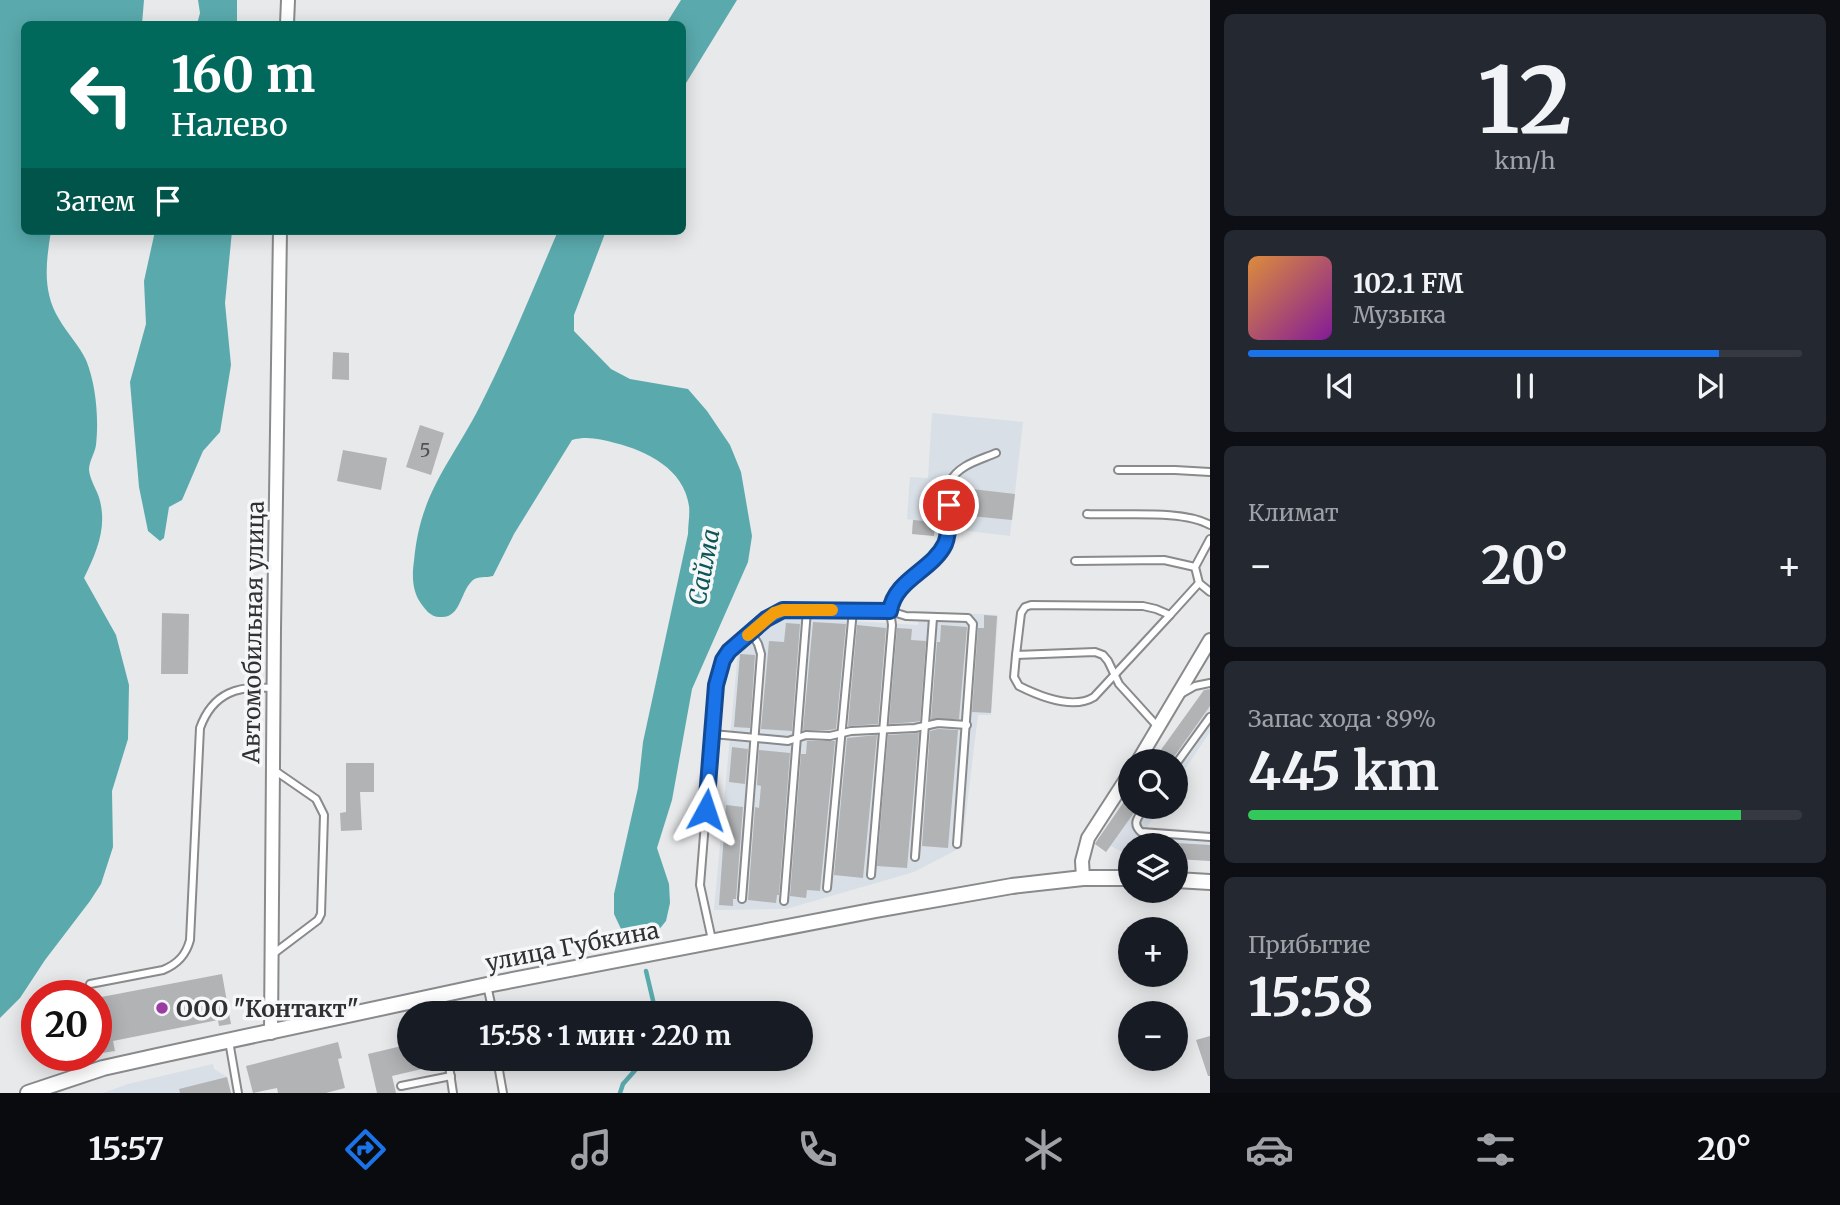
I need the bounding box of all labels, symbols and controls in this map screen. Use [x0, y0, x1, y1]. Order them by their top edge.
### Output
text: 12 [1478, 43, 1572, 158]
text: 160 m [171, 44, 315, 105]
icon: left [56, 49, 147, 140]
text: Налево [171, 105, 288, 145]
text: km/h [1495, 146, 1555, 175]
icon: arrive [149, 182, 187, 220]
text: Затем [56, 185, 135, 218]
text: 102.1 FM [1353, 267, 1463, 300]
text: Музыка [1353, 300, 1446, 329]
icon: previous [1321, 367, 1359, 405]
icon: pause [1506, 367, 1544, 405]
icon: next [1691, 367, 1729, 405]
house number: 5 [419, 438, 431, 462]
pin [919, 475, 979, 535]
icon: arrive [930, 486, 968, 524]
text: Климат [1248, 498, 1339, 527]
street label: Автомобильная улица [236, 500, 270, 765]
water label: Сайма [681, 526, 727, 608]
text: 20° [1481, 533, 1569, 598]
text: − [1248, 542, 1273, 589]
text: + [1777, 542, 1802, 589]
text: Запас хода · 89% [1248, 704, 1436, 733]
text: 445 km [1248, 739, 1439, 804]
map controls [1118, 749, 1188, 1071]
button: search [1118, 749, 1188, 819]
position arrow [669, 773, 743, 847]
button: layers [1118, 833, 1188, 903]
street label: улица Губкина [483, 915, 661, 977]
button: + [1118, 917, 1188, 987]
text: Прибытие [1248, 930, 1370, 959]
text: 15:58 [1248, 965, 1374, 1030]
speed limit sign: 20 [21, 980, 112, 1071]
place label: ООО "Контакт" [176, 994, 359, 1023]
marker: ООО "Контакт" [154, 1000, 170, 1016]
button: − [1118, 1001, 1188, 1071]
text: 15:58 · 1 мин · 220 m [479, 1019, 731, 1052]
icon: directions [341, 1125, 390, 1174]
icon: music [567, 1125, 616, 1174]
icon: phone [793, 1125, 842, 1174]
icon: climate [1019, 1125, 1068, 1174]
icon: car [1245, 1125, 1294, 1174]
icon: filters [1471, 1125, 1520, 1174]
text: 15:57 [89, 1129, 164, 1169]
text: 20° [1697, 1129, 1751, 1169]

